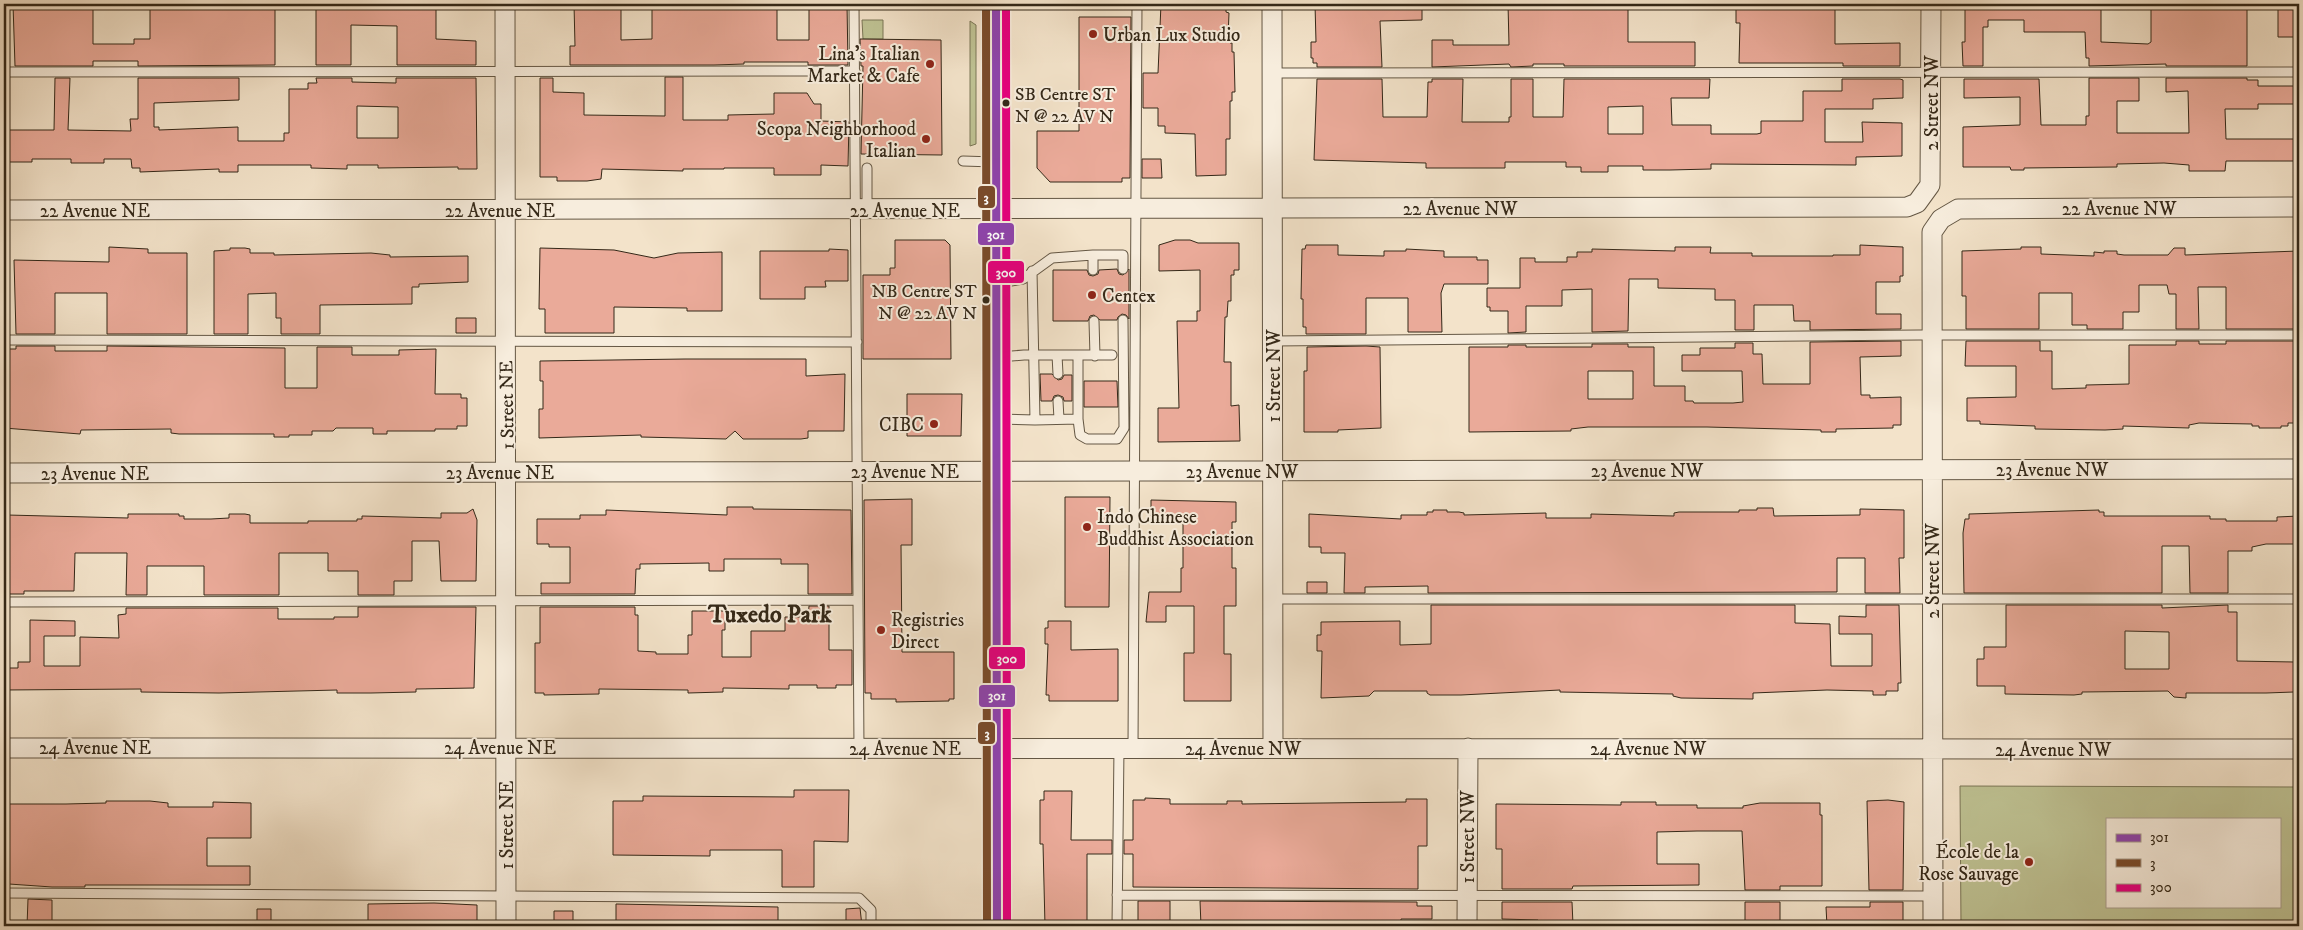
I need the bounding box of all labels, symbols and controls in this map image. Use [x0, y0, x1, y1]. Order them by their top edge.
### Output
place label: Urban Lux Studio [1103, 24, 1240, 47]
marker: Urban Lux Studio [1087, 28, 1099, 40]
place label: Lina's Italian Market & Cafe [807, 43, 920, 88]
street label: 2 Street NW [1921, 55, 1944, 151]
marker: Lina's Italian Market & Cafe [924, 58, 936, 70]
place label: SB Centre ST N @ 22 AV N [1015, 84, 1116, 128]
marker: SB Centre ST N @ 22 AV N [1001, 98, 1011, 108]
place label: Scopa Neighborhood Italian [757, 118, 917, 163]
marker: Scopa Neighborhood Italian [920, 133, 932, 145]
line badge: 3 [977, 185, 996, 209]
text: 3 [983, 189, 989, 207]
street label: 22 Avenue NW [1403, 198, 1518, 221]
street label: 22 Avenue NW [2062, 198, 2177, 221]
street label: 22 Avenue NE [40, 200, 150, 223]
street label: 22 Avenue NE [445, 200, 555, 223]
street label: 22 Avenue NE [850, 200, 960, 223]
line badge: 301 [977, 222, 1015, 246]
text: 301 [987, 226, 1005, 244]
line badge: 300 [987, 260, 1025, 284]
text: 300 [996, 264, 1017, 282]
place label: NB Centre ST N @ 22 AV N [871, 281, 977, 325]
place label: Centex [1102, 285, 1156, 308]
marker: Centex [1086, 289, 1098, 301]
marker: NB Centre ST N @ 22 AV N [981, 295, 991, 305]
street label: 1 Street NW [1263, 329, 1286, 423]
street label: 1 Street NE [495, 360, 520, 450]
place label: CIBC [879, 414, 924, 437]
marker: CIBC [928, 418, 940, 430]
street label: 23 Avenue NW [1996, 459, 2109, 482]
street label: 23 Avenue NW [1591, 460, 1704, 483]
street label: 23 Avenue NE [851, 461, 959, 484]
street label: 23 Avenue NW [1186, 461, 1299, 484]
street label: 23 Avenue NE [446, 462, 554, 485]
street label: 23 Avenue NE [41, 463, 149, 486]
place label: Indo Chinese Buddhist Association [1097, 506, 1254, 551]
marker: Indo Chinese Buddhist Association [1081, 521, 1093, 533]
street label: 2 Street NW [1922, 523, 1945, 619]
district label: Tuxedo Park [707, 600, 833, 630]
place label: Registries Direct [891, 609, 964, 654]
marker: Registries Direct [875, 624, 887, 636]
line badge: 300 [988, 646, 1026, 670]
text: 300 [997, 650, 1018, 668]
line badge: 301 [978, 684, 1016, 708]
text: 301 [988, 687, 1006, 705]
line badge: 3 [977, 721, 996, 745]
text: 3 [984, 725, 990, 743]
street label: 24 Avenue NE [39, 737, 151, 760]
street label: 24 Avenue NE [444, 737, 556, 760]
street label: 24 Avenue NE [849, 738, 961, 761]
street label: 24 Avenue NW [1185, 738, 1302, 761]
street label: 24 Avenue NW [1590, 738, 1707, 761]
street label: 24 Avenue NW [1995, 739, 2112, 762]
street label: 1 Street NE [496, 780, 519, 870]
street label: 1 Street NW [1457, 790, 1480, 884]
legend [2106, 818, 2280, 908]
text: 301 [2150, 828, 2169, 847]
place label: École de la Rose Sauvage [1918, 840, 2019, 886]
text: 3 [2150, 854, 2156, 873]
marker: École de la Rose Sauvage [2023, 856, 2035, 868]
text: 300 [2150, 878, 2172, 897]

